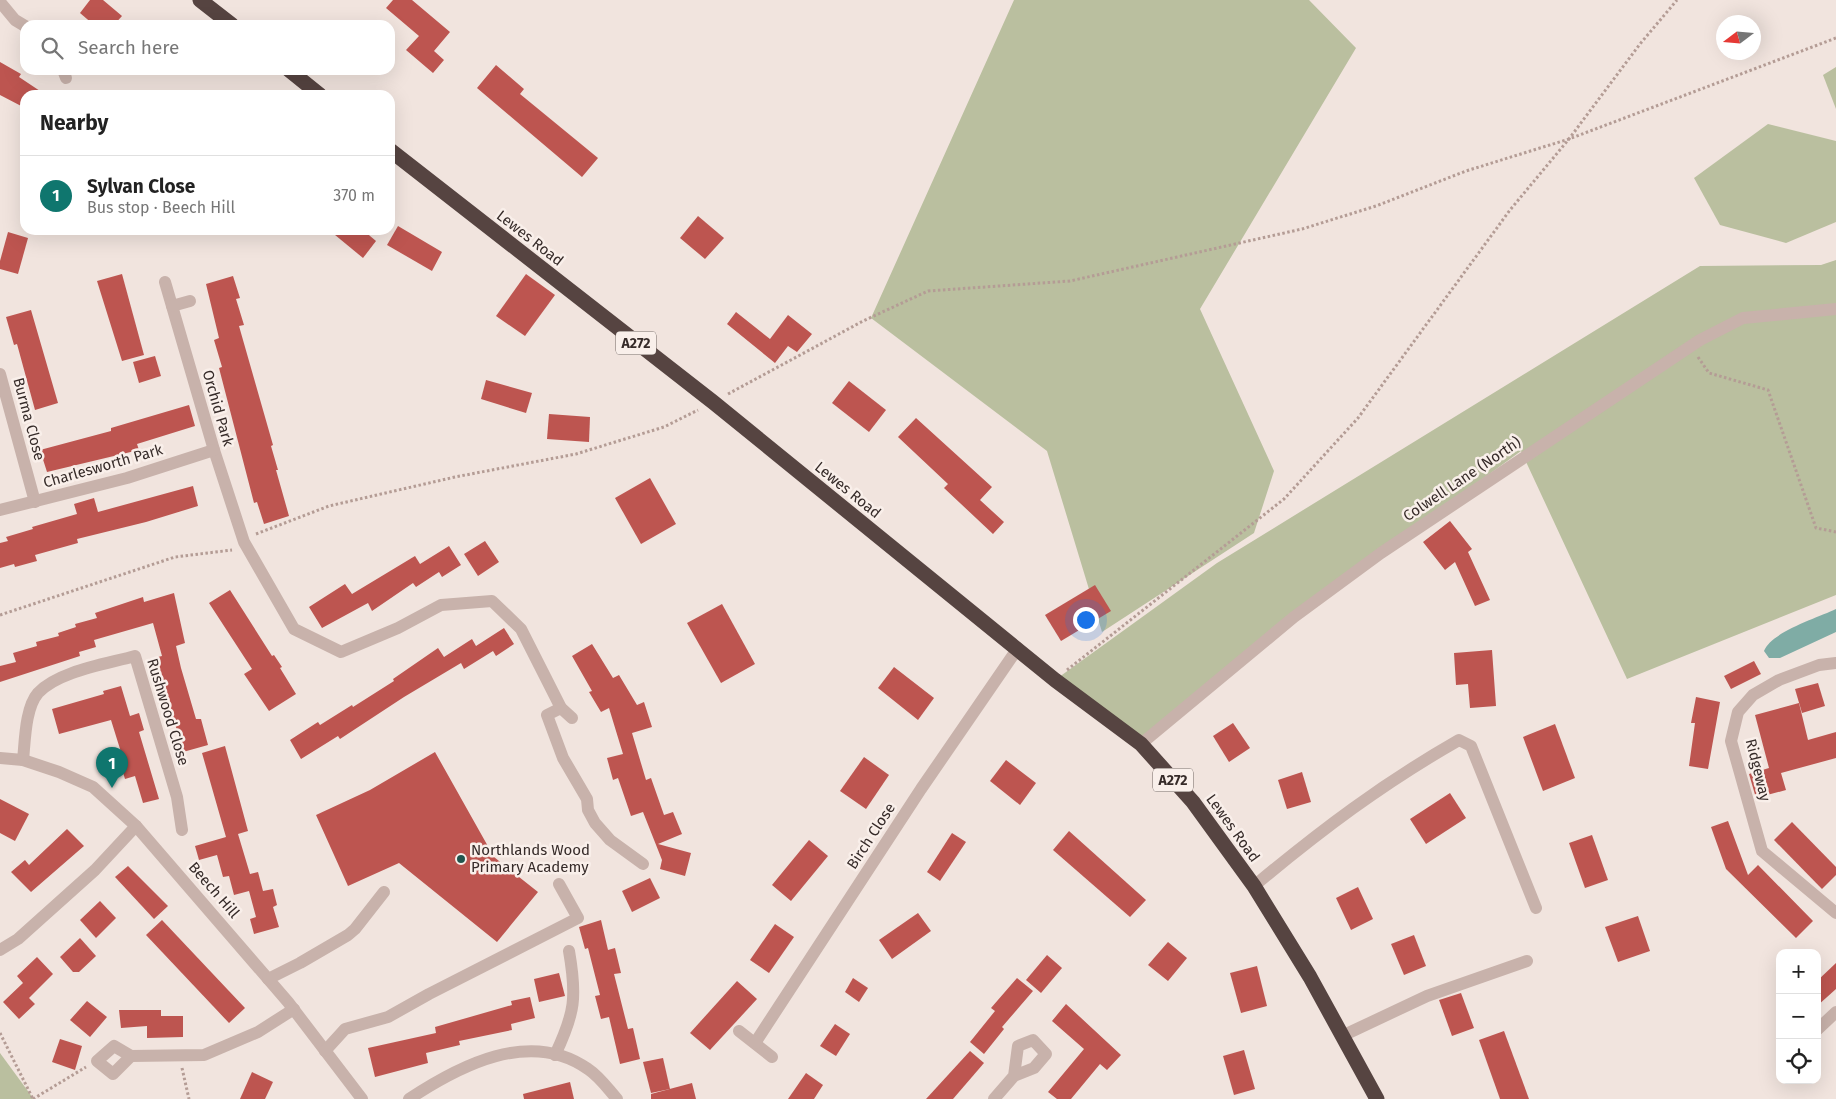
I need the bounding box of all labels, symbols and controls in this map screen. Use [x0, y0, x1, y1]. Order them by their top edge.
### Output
north arrow [1716, 15, 1761, 60]
search box [20, 20, 395, 75]
icon: search [38, 34, 66, 62]
text: Search here [78, 36, 179, 59]
text: Nearby [40, 110, 108, 136]
text: Sylvan Close [87, 175, 195, 198]
text: 1 [52, 186, 60, 205]
text: 370 m [333, 186, 375, 205]
text: Bus stop · Beech Hill [87, 198, 235, 217]
street label: Lewes Road [493, 206, 567, 270]
road number: A272 [616, 332, 656, 354]
street label: Orchid Park [199, 368, 238, 448]
street label: Burma Close [9, 376, 49, 462]
street label: Colwell Lane (North) [1400, 433, 1524, 525]
street label: Charlesworth Park [41, 440, 165, 492]
street label: Lewes Road [811, 458, 885, 522]
your location [1073, 607, 1099, 633]
street label: Rushwood Close [143, 656, 193, 768]
street label: Ridgeway [1742, 737, 1775, 804]
pin: 1 [96, 747, 128, 788]
road number: A272 [1153, 768, 1193, 792]
street label: Lewes Road [1202, 790, 1264, 866]
street label: Birch Close [843, 800, 899, 872]
place label: Northlands Wood Primary Academy [471, 841, 590, 876]
marker: Northlands Wood Primary Academy [455, 853, 467, 865]
street label: Beech Hill [185, 858, 244, 922]
map controls [1776, 949, 1821, 1084]
button: + [1776, 949, 1821, 994]
button: − [1776, 994, 1821, 1039]
button: locate [1776, 1039, 1821, 1084]

